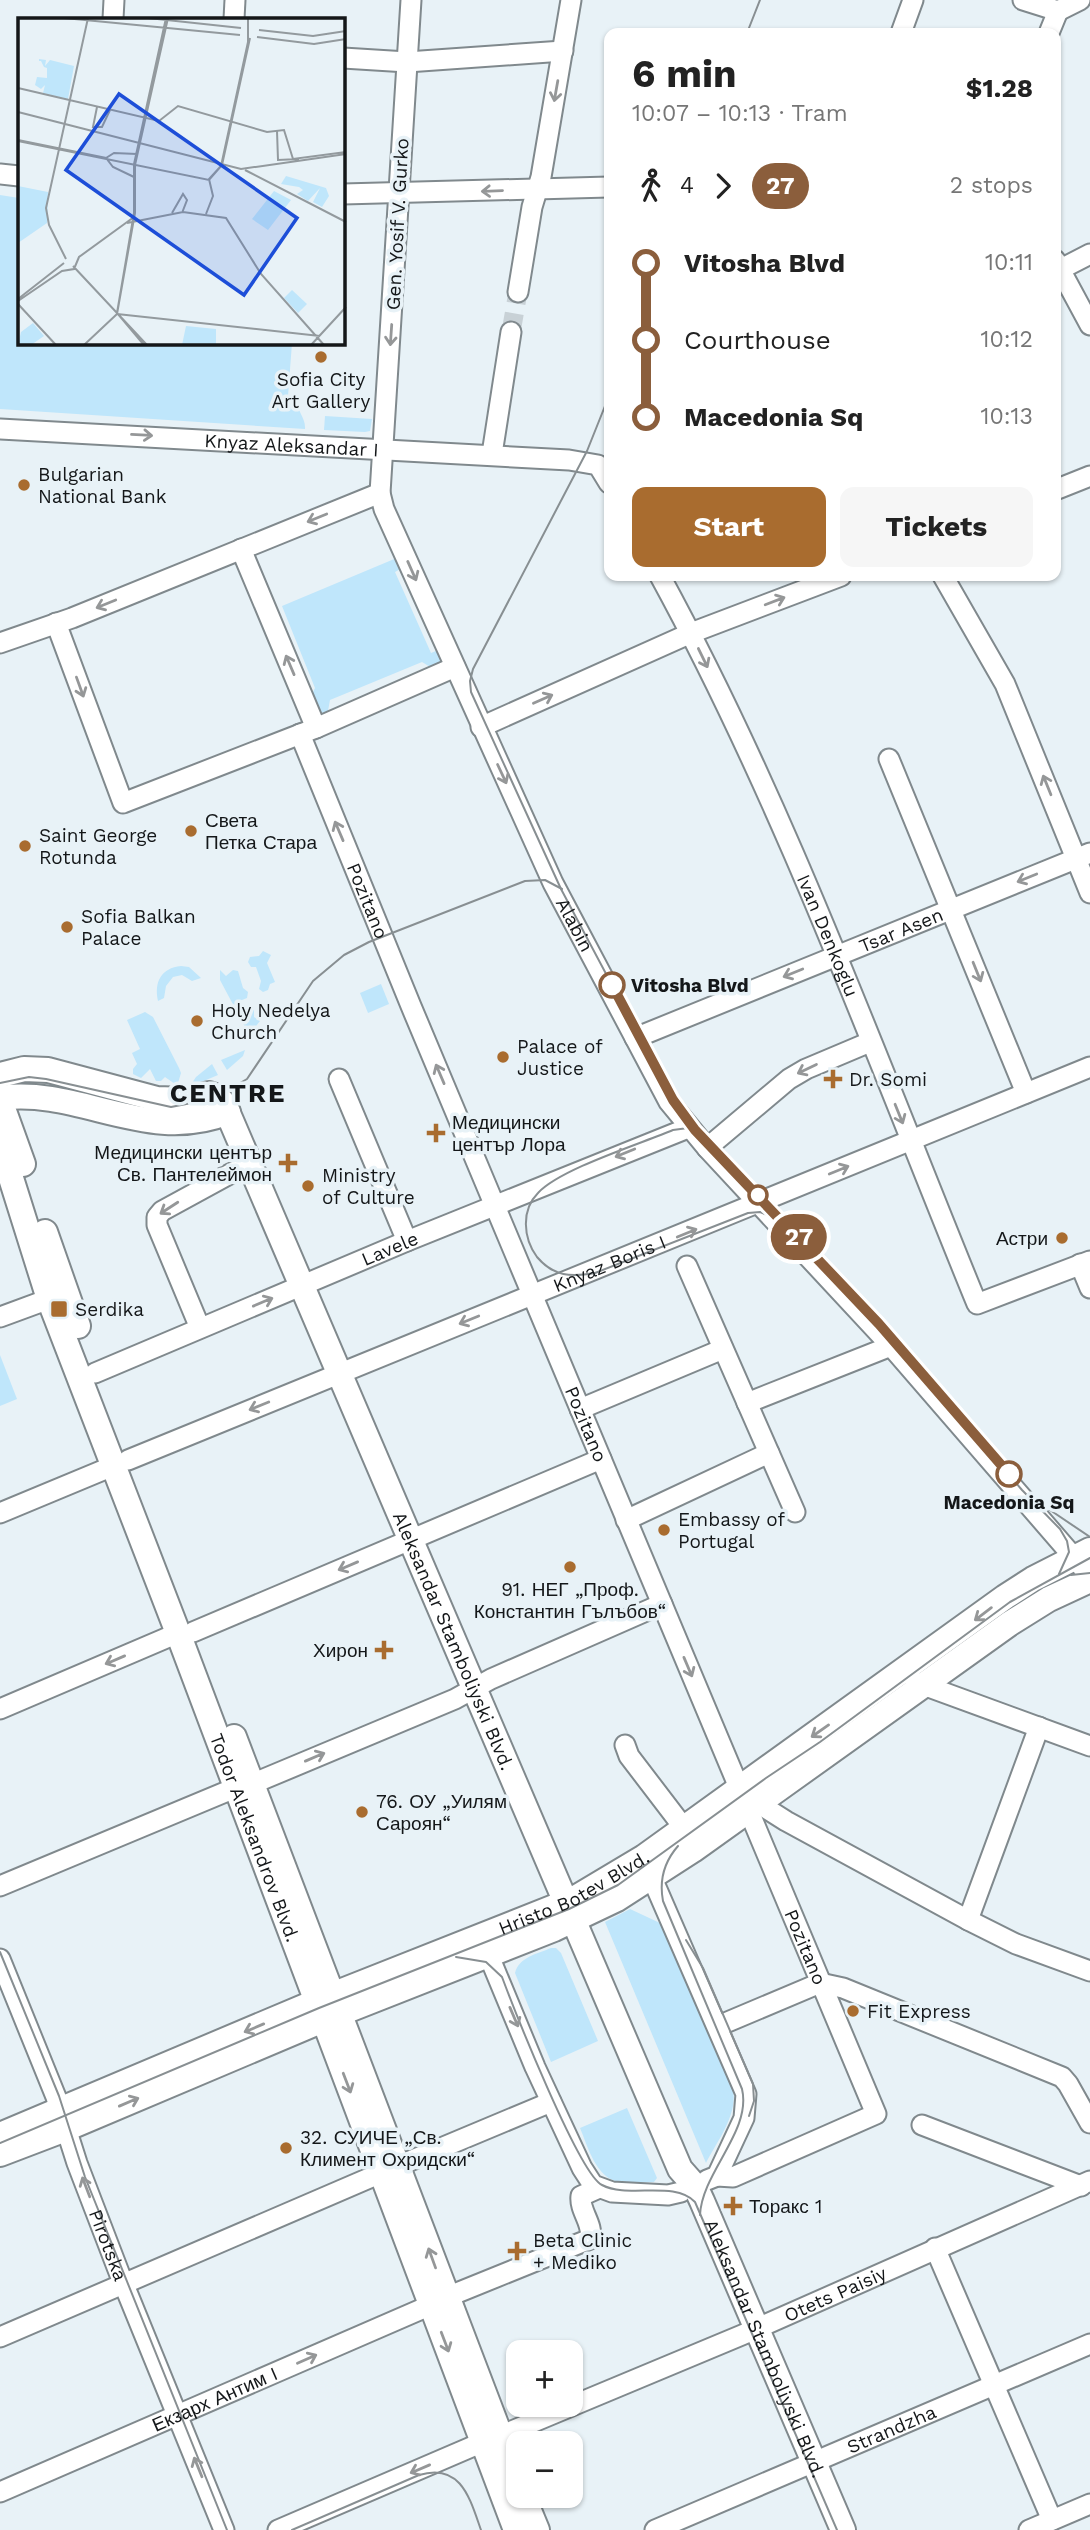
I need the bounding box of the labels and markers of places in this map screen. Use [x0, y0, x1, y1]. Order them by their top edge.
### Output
marker: Sofia City Art Gallery [313, 349, 329, 365]
place label: Sofia City Art Gallery [272, 368, 371, 413]
place label: Bulgarian National Bank [38, 463, 167, 508]
marker: Bulgarian National Bank [16, 477, 32, 493]
place label: Света Петка Стара [205, 809, 317, 854]
marker: Света Петка Стара [183, 823, 199, 839]
place label: Saint George Rotunda [39, 824, 157, 869]
marker: Saint George Rotunda [17, 838, 33, 854]
place label: Sofia Balkan Palace [81, 905, 196, 950]
marker: Sofia Balkan Palace [59, 919, 75, 935]
marker: Vitosha Blvd [599, 972, 625, 998]
place label: Vitosha Blvd [631, 974, 749, 997]
place label: Holy Nedelya Church [211, 999, 331, 1044]
marker: Holy Nedelya Church [189, 1013, 205, 1029]
place label: Palace of Justice [517, 1035, 603, 1080]
marker: Palace of Justice [495, 1049, 511, 1065]
place label: Dr. Somi [849, 1068, 927, 1091]
marker: Dr. Somi [823, 1069, 843, 1089]
place label: Медицински център Лора [452, 1111, 566, 1156]
marker: Медицински център Лора [426, 1123, 446, 1143]
place label: Медицински център Св. Пантелеймон [94, 1141, 272, 1186]
marker: Медицински център Св. Пантелеймон [278, 1153, 298, 1173]
place label: Ministry of Culture [322, 1164, 415, 1209]
marker: Ministry of Culture [300, 1178, 316, 1194]
unlabelled marker [748, 1185, 768, 1205]
place label: Астри [996, 1227, 1048, 1250]
marker: Астри [1054, 1230, 1070, 1246]
place label: Serdika [75, 1298, 144, 1321]
marker: Serdika [49, 1299, 69, 1319]
marker: Macedonia Sq [996, 1461, 1022, 1487]
place label: Macedonia Sq [944, 1491, 1074, 1514]
place label: Embassy of Portugal [678, 1508, 785, 1553]
marker: Embassy of Portugal [656, 1522, 672, 1538]
marker: 91. НЕГ „Проф. Константин Гълъбов“ [562, 1559, 578, 1575]
place label: 91. НЕГ „Проф. Константин Гълъбов“ [474, 1578, 666, 1623]
place label: Хирон [313, 1639, 368, 1662]
marker: Хирон [374, 1640, 394, 1660]
place label: 76. ОУ „Уилям Сароян“ [376, 1790, 507, 1835]
marker: 76. ОУ „Уилям Сароян“ [354, 1804, 370, 1820]
place label: Fit Express [867, 2000, 971, 2023]
marker: Fit Express [845, 2003, 861, 2019]
place label: 32. СУИЧЕ „Св. Климент Охридски“ [300, 2126, 475, 2171]
marker: 32. СУИЧЕ „Св. Климент Охридски“ [278, 2140, 294, 2156]
place label: Торакс 1 [749, 2195, 822, 2218]
marker: Торакс 1 [723, 2196, 743, 2216]
place label: Beta Clinic + Mediko [533, 2229, 632, 2274]
marker: Beta Clinic + Mediko [507, 2241, 527, 2261]

